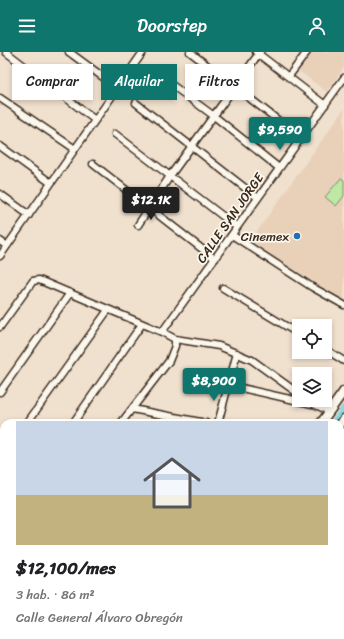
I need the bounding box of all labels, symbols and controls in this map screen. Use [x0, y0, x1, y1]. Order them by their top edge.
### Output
text: Doorstep [137, 10, 207, 42]
icon: menu [16, 15, 38, 37]
icon: person [306, 15, 328, 37]
chip: Comprar [12, 64, 93, 100]
chip: Alquilar [101, 64, 177, 100]
chip: Filtros [185, 64, 254, 100]
pin: $9,590 [247, 117, 313, 151]
text: $9,590 [258, 118, 302, 141]
street label: CALLE SAN JORGE [190, 167, 270, 268]
pin: $12.1K [118, 187, 184, 221]
text: $12.1K [131, 188, 171, 211]
place label: Cinemex [241, 225, 289, 248]
marker: Cinemex [292, 231, 302, 241]
map controls [292, 319, 332, 407]
button: locate [292, 319, 332, 359]
button: layers [292, 367, 332, 407]
pin: $8,900 [181, 368, 247, 402]
text: $8,900 [192, 369, 236, 392]
icon: home [136, 447, 208, 519]
text: $12,100/mes [16, 553, 116, 583]
text: 3 hab. · 86 m² [16, 583, 95, 606]
text: Calle General Álvaro Obregón [16, 606, 183, 629]

